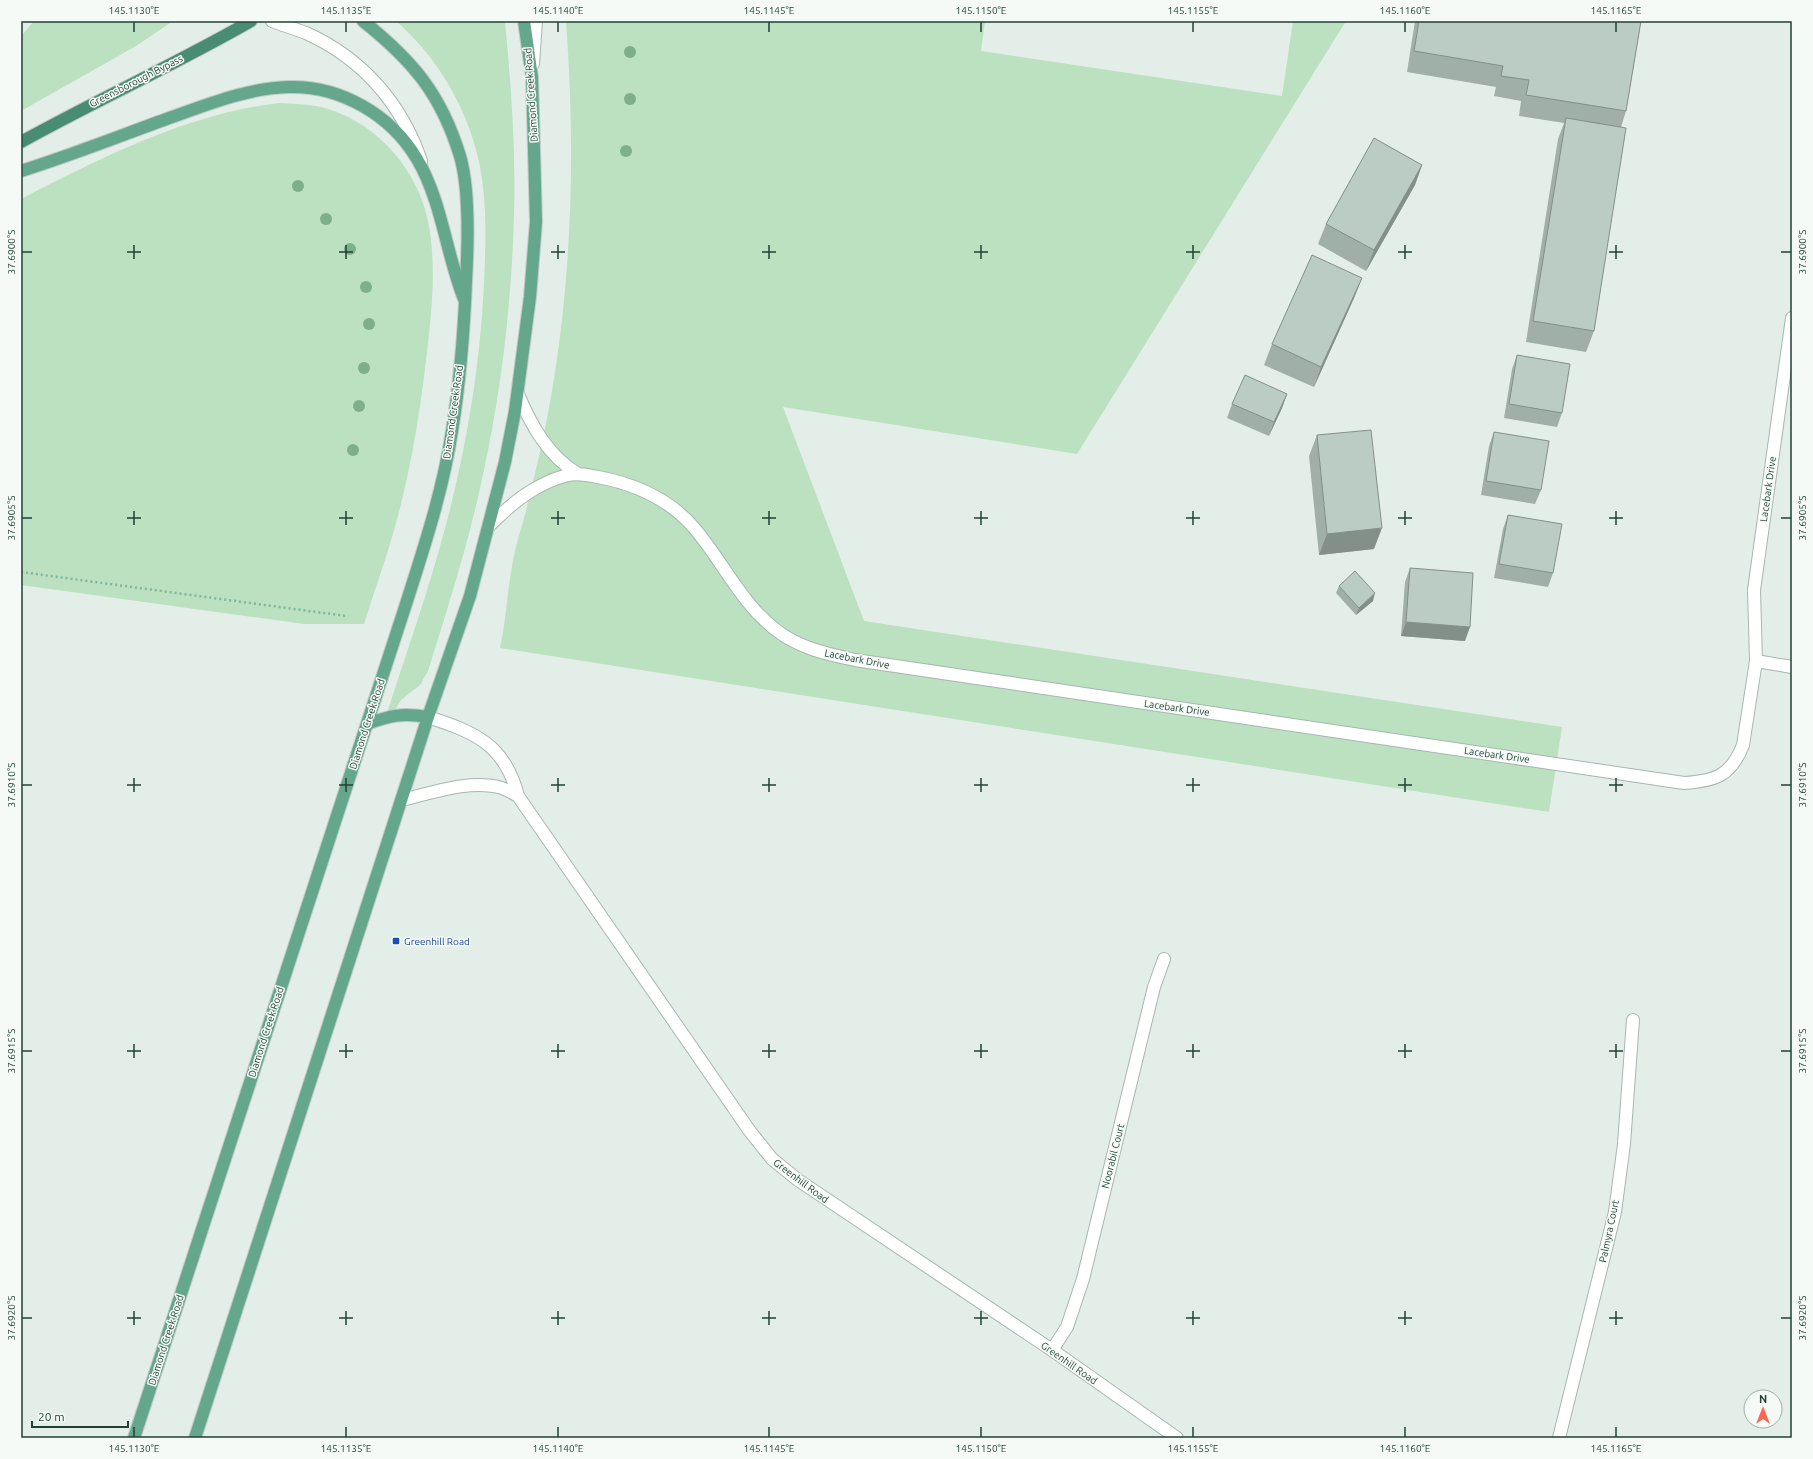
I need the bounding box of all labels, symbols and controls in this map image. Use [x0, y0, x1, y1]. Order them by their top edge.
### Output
text: 145.1130°E [109, 5, 160, 16]
text: 145.1135°E [321, 5, 372, 16]
text: 145.1140°E [533, 5, 584, 16]
text: 145.1145°E [744, 5, 795, 16]
text: 145.1150°E [956, 5, 1007, 16]
text: 145.1155°E [1168, 5, 1219, 16]
text: 145.1160°E [1380, 5, 1431, 16]
text: 145.1165°E [1591, 5, 1642, 16]
street label: Diamond Creek Road [522, 47, 540, 142]
street label: Greensborough Bypass [88, 53, 184, 109]
text: 37.6900°S [6, 230, 17, 274]
text: 37.6900°S [1797, 230, 1808, 274]
street label: Diamond Creek Road [441, 364, 465, 459]
street label: Lacebark Drive [1758, 455, 1778, 523]
text: 37.6905°S [6, 496, 17, 540]
text: 37.6905°S [1797, 496, 1808, 540]
street label: Lacebark Drive [823, 647, 891, 671]
street label: Diamond Creek Road [347, 677, 387, 771]
street label: Lacebark Drive [1143, 698, 1211, 718]
street label: Lacebark Drive [1463, 745, 1531, 765]
text: 37.6910°S [6, 763, 17, 807]
text: 37.6910°S [1797, 763, 1808, 807]
marker: Greenhill Road [391, 936, 401, 946]
place label: Greenhill Road [404, 936, 470, 947]
street label: Diamond Creek Road [246, 985, 286, 1079]
text: 37.6915°S [6, 1029, 17, 1073]
text: 37.6915°S [1797, 1029, 1808, 1073]
street label: Noorabil Court [1100, 1122, 1126, 1190]
street label: Greenhill Road [771, 1157, 831, 1205]
street label: Palmyra Court [1597, 1199, 1621, 1263]
street label: Diamond Creek Road [146, 1293, 186, 1387]
text: 37.6920°S [6, 1296, 17, 1340]
text: 37.6920°S [1797, 1296, 1808, 1340]
street label: Greenhill Road [1039, 1340, 1099, 1386]
north arrow [1743, 1389, 1783, 1429]
text: N [1759, 1393, 1767, 1405]
scale bar [32, 1403, 128, 1429]
text: 20 m [38, 1410, 65, 1423]
text: 145.1130°E [109, 1443, 160, 1454]
text: 145.1135°E [321, 1443, 372, 1454]
text: 145.1140°E [533, 1443, 584, 1454]
text: 145.1145°E [744, 1443, 795, 1454]
text: 145.1150°E [956, 1443, 1007, 1454]
text: 145.1155°E [1168, 1443, 1219, 1454]
text: 145.1160°E [1380, 1443, 1431, 1454]
text: 145.1165°E [1591, 1443, 1642, 1454]

